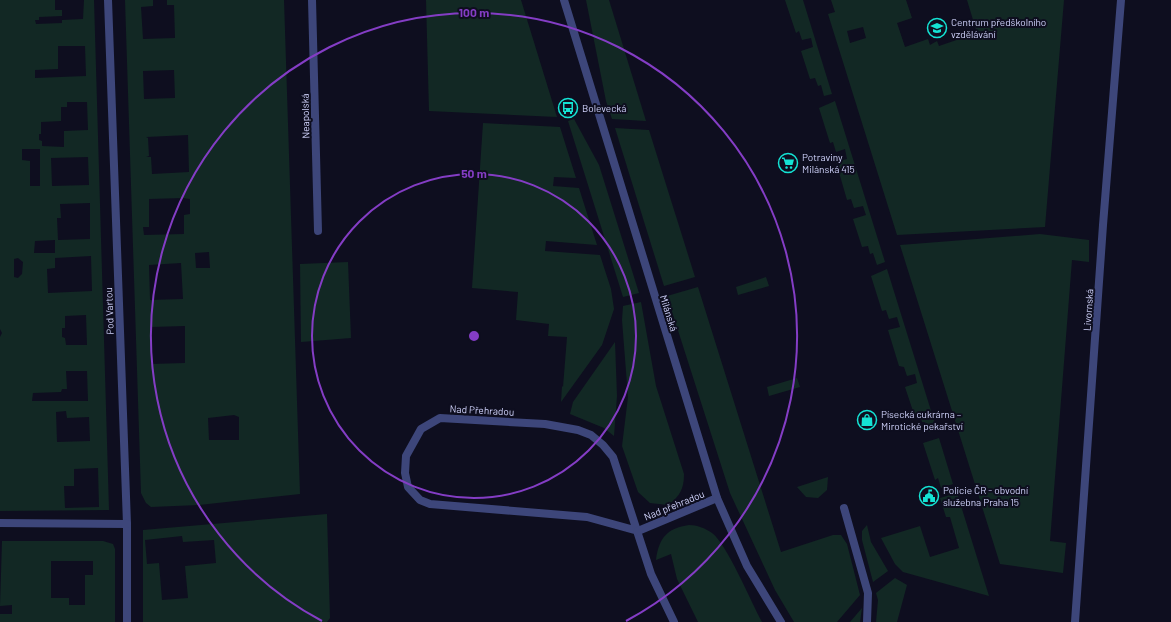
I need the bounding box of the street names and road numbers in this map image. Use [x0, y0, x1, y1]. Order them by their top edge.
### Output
street label: Neapolská [299, 93, 311, 139]
street label: Pod Vartou [102, 287, 116, 335]
street label: Livornská [1081, 289, 1095, 331]
street label: Milánská [658, 293, 680, 333]
street label: Nad Přehradou [449, 402, 515, 418]
street label: Nad přehradou [642, 487, 706, 523]

